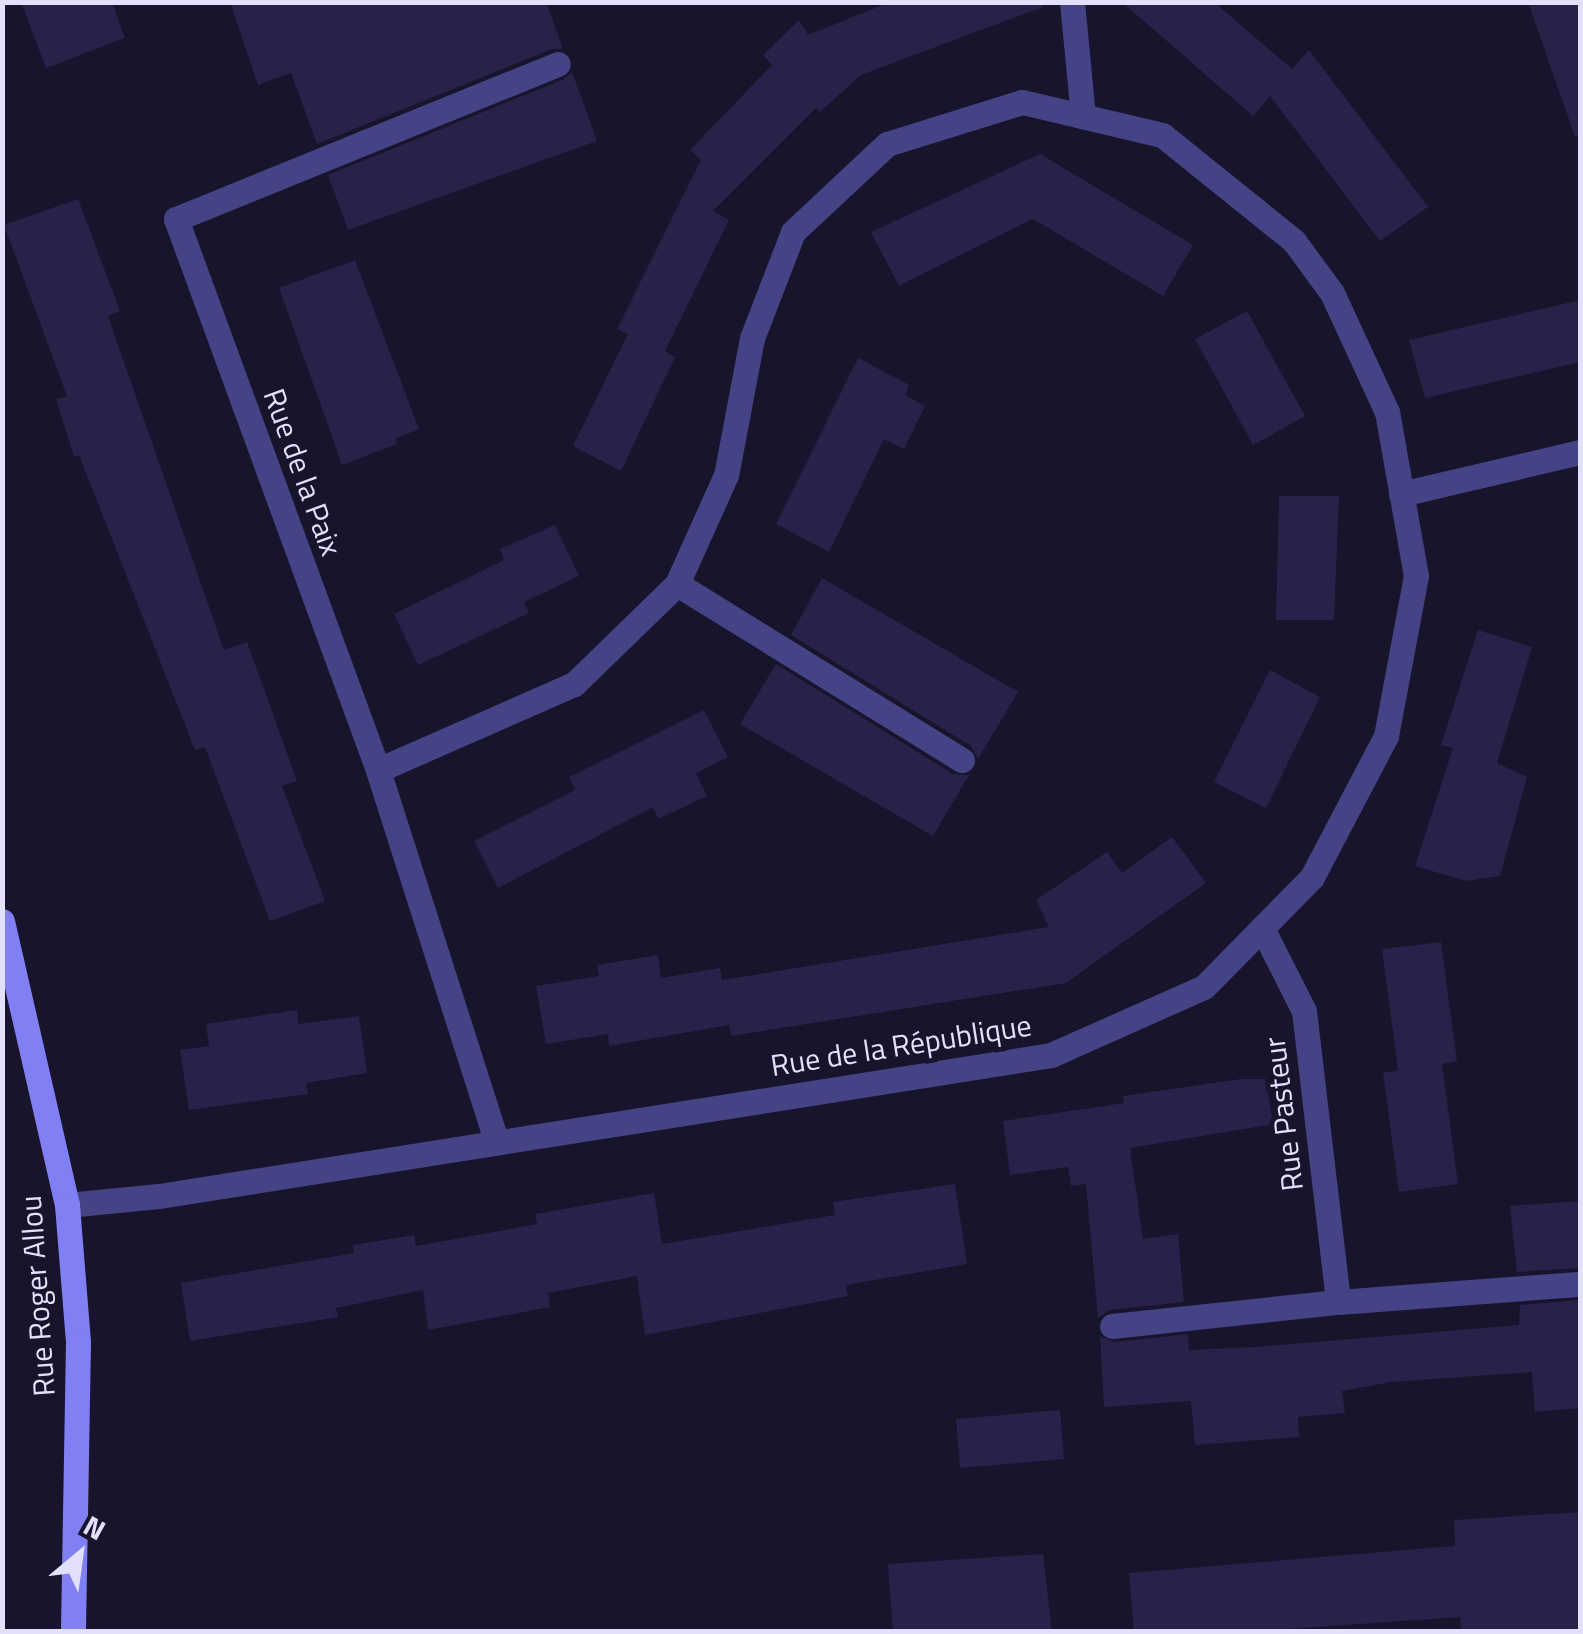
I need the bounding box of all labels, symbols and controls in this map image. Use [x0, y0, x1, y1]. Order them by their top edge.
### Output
street label: Rue de la Paix [256, 384, 350, 560]
street label: Rue de la République [768, 1007, 1034, 1083]
street label: Rue Pasteur [1256, 1035, 1310, 1193]
street label: Rue Roger Allou [12, 1194, 62, 1398]
north arrow [30, 1504, 130, 1604]
text: N [76, 1504, 114, 1551]

